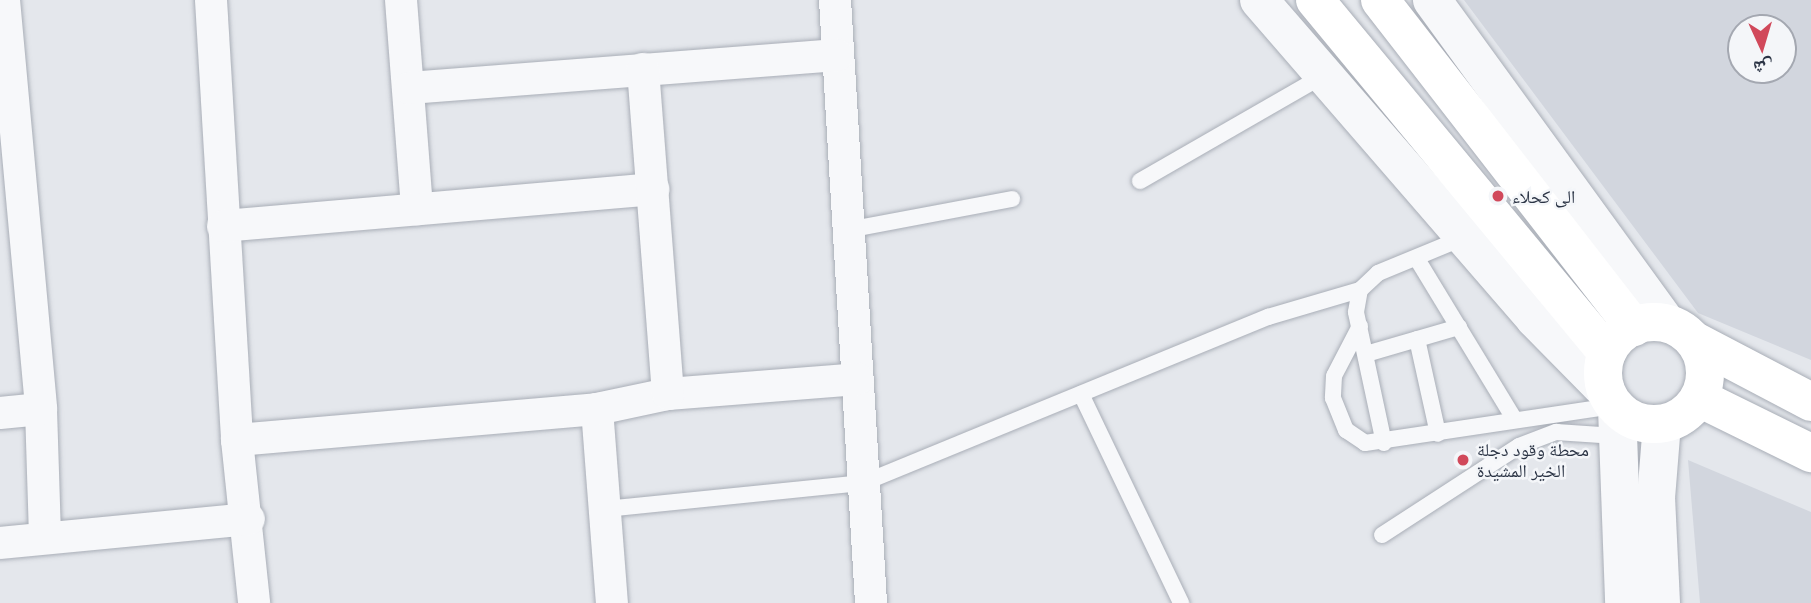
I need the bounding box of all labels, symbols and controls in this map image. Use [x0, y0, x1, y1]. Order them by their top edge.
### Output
north arrow [1727, 14, 1797, 84]
text: ش [1753, 56, 1774, 81]
place label: الى كحلاء [1512, 185, 1575, 207]
marker: الى كحلاء [1490, 188, 1506, 204]
place label: محطة وقود دجلة الخير المشيدة [1477, 439, 1589, 482]
marker: محطة وقود دجلة الخير المشيدة [1455, 452, 1471, 468]

